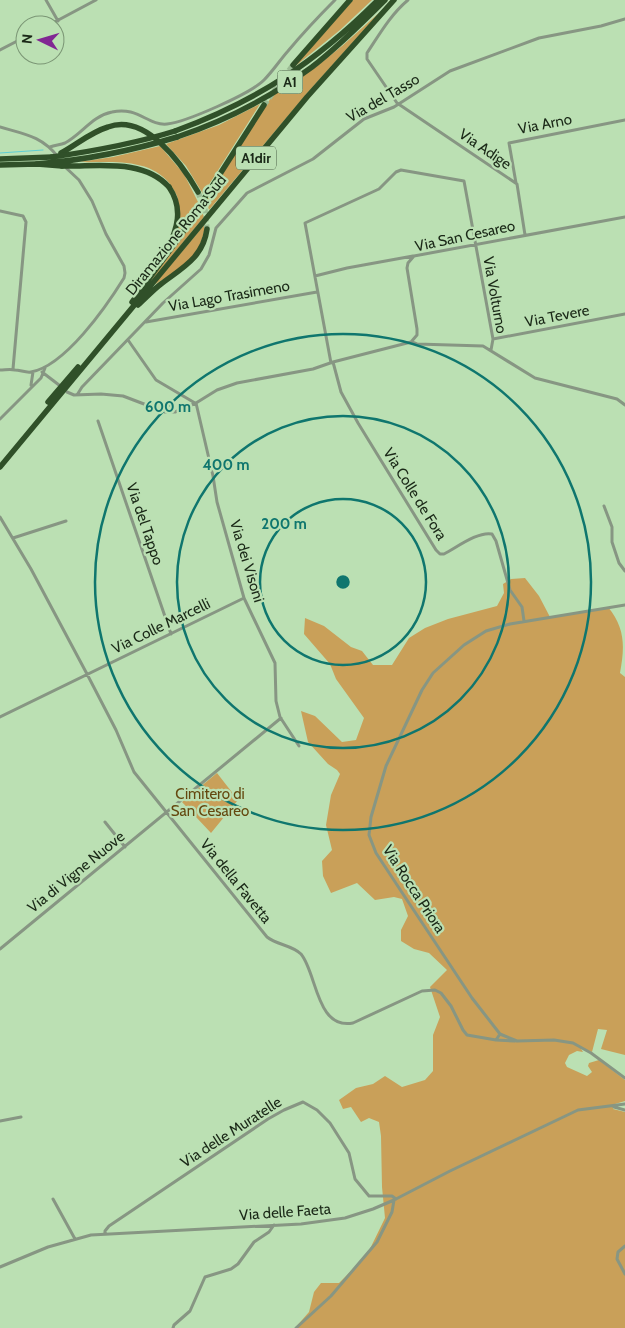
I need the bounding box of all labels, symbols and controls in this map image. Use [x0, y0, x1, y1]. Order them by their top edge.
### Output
north arrow [15, 15, 65, 65]
text: N [18, 33, 36, 45]
road number: A1 [278, 70, 302, 94]
street label: Via del Tasso [343, 70, 423, 126]
street label: Via Arno [517, 110, 573, 138]
street label: Via Adige [455, 125, 515, 173]
road number: A1dir [236, 146, 276, 170]
street label: Diramazione Roma Sud [122, 171, 230, 299]
street label: Via San Cesareo [413, 217, 517, 255]
street label: Via Volturno [479, 255, 511, 335]
street label: Via Lago Trasimeno [167, 276, 291, 316]
street label: Via Tevere [523, 301, 591, 331]
text: 600 m [145, 398, 191, 416]
street label: Via Colle de Fora [379, 444, 451, 544]
text: 400 m [203, 456, 249, 474]
street label: Via del Tappo [123, 481, 167, 567]
text: 200 m [261, 515, 307, 533]
street label: Via dei Visoni [226, 518, 268, 604]
centre of rings [334, 573, 352, 591]
street label: Via Colle Marcelli [109, 594, 213, 658]
park label: Cimitero di San Cesareo [171, 785, 249, 820]
street label: Via di Vigne Nuove [24, 827, 128, 917]
street label: Via della Favetta [196, 835, 276, 927]
street label: Via Rocca Priora [379, 842, 450, 937]
street label: Via delle Muratelle [177, 1093, 285, 1171]
street label: Via delle Faeta [239, 1200, 332, 1224]

